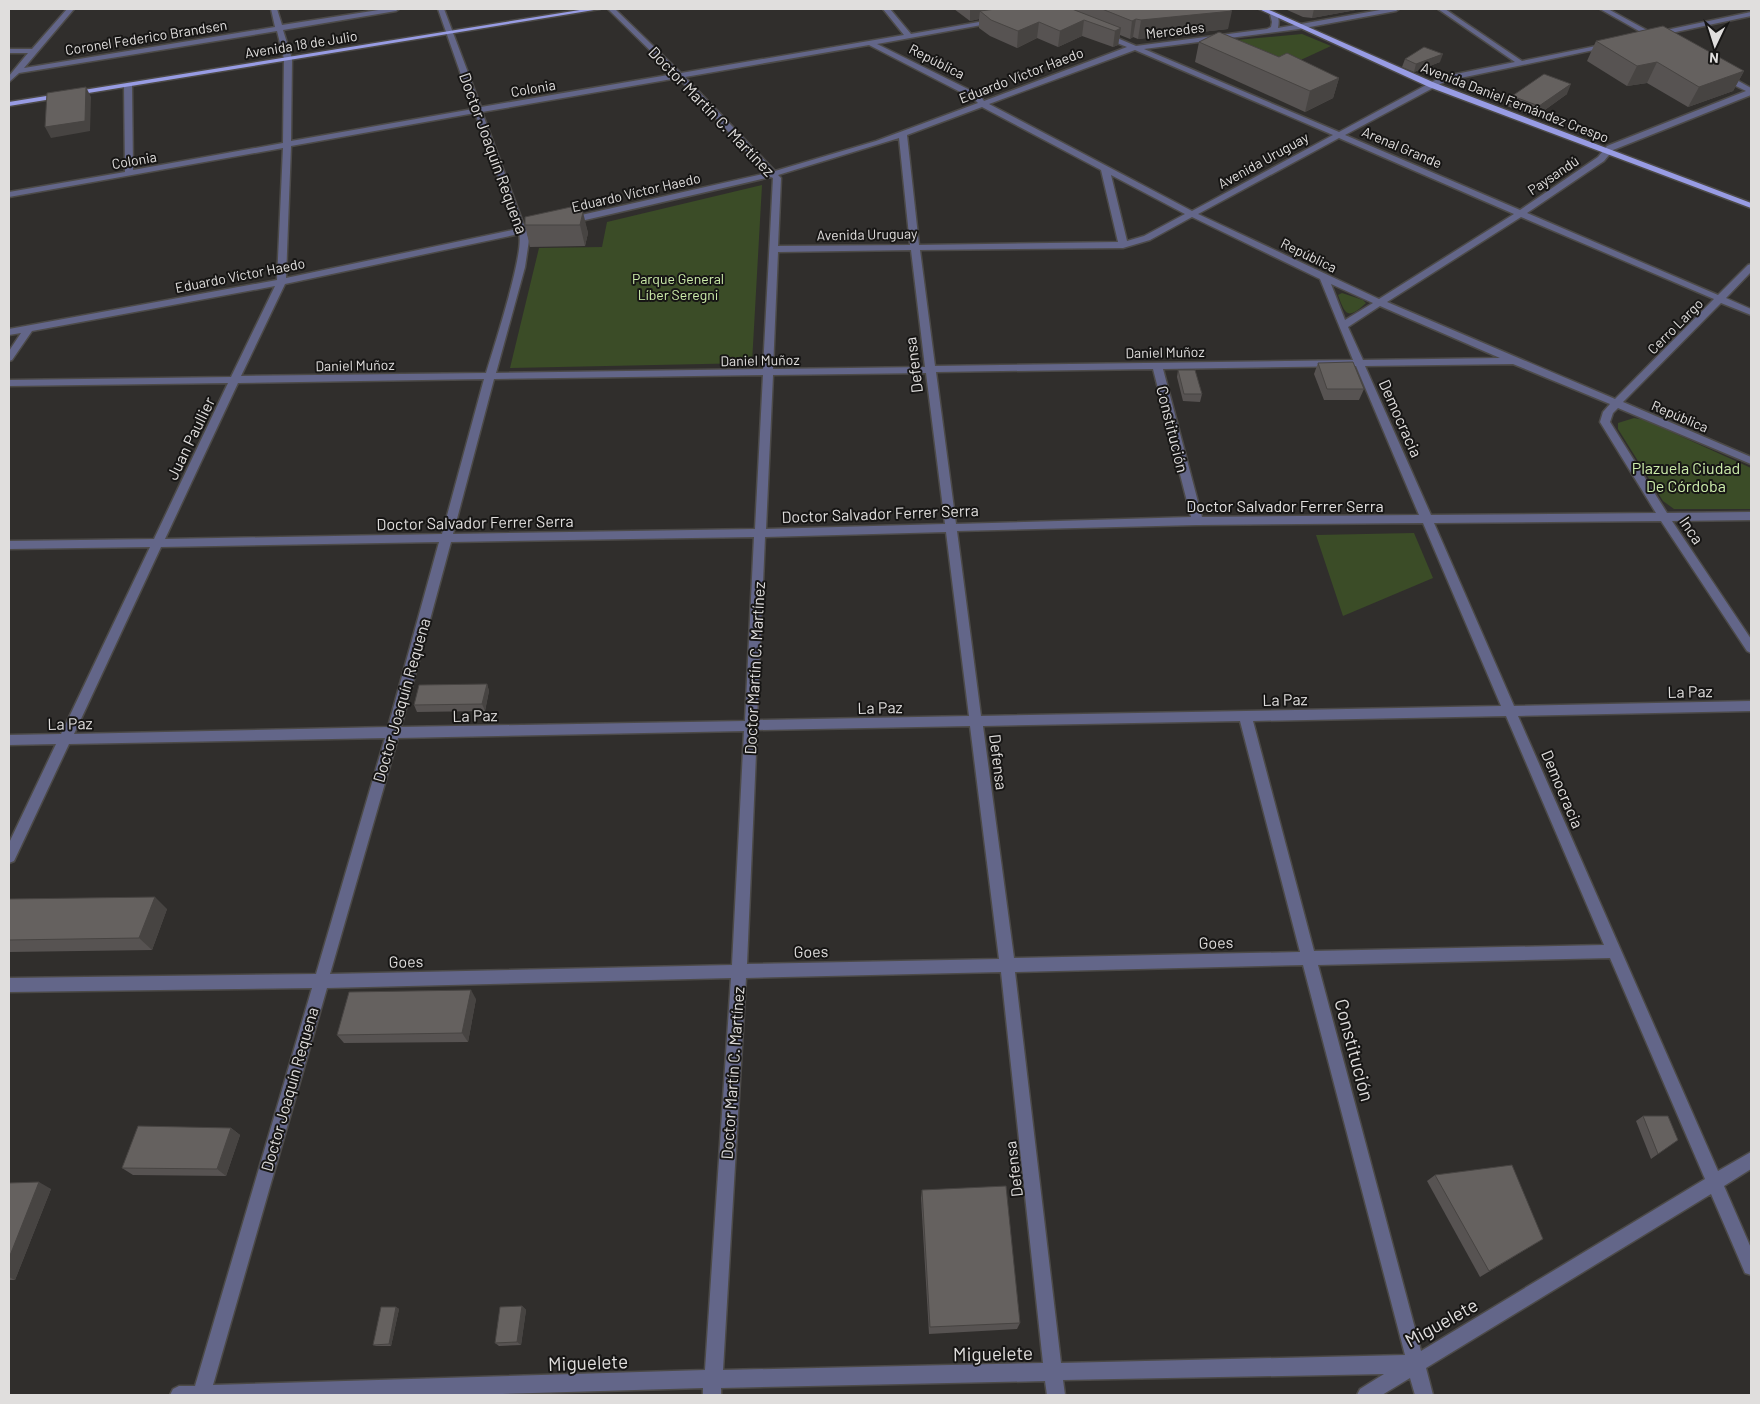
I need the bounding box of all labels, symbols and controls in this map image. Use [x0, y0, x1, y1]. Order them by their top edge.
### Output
street label: Coronel Federico Brandsen [64, 16, 228, 58]
street label: Mercedes [1145, 18, 1206, 42]
north arrow [1690, 20, 1740, 70]
street label: Avenida 18 de Julio [244, 27, 358, 61]
street label: República [906, 40, 968, 82]
street label: Doctor Martín C. Martínez [645, 42, 779, 180]
street label: Eduardo Víctor Haedo [956, 43, 1086, 107]
text: N [1709, 50, 1719, 67]
street label: Avenida Daniel Fernández Crespo [1419, 58, 1611, 146]
street label: Doctor Joaquín Requena [456, 70, 532, 236]
street label: Colonia [509, 76, 557, 100]
street label: Arenal Grande [1360, 123, 1444, 171]
street label: Avenida Uruguay [1215, 128, 1312, 192]
street label: Colonia [110, 148, 158, 172]
street label: Paysandú [1524, 152, 1582, 198]
street label: Eduardo Víctor Haedo [570, 169, 702, 215]
street label: Avenida Uruguay [816, 225, 918, 243]
street label: República [1278, 234, 1340, 276]
street label: Eduardo Víctor Haedo [174, 254, 306, 296]
park label: Parque General Líber Seregni [632, 270, 724, 303]
street label: Cerro Largo [1644, 295, 1706, 357]
street label: Defensa [900, 336, 926, 394]
street label: Daniel Muñoz [1125, 343, 1205, 361]
street label: Daniel Muñoz [720, 351, 800, 369]
street label: Daniel Muñoz [315, 356, 395, 374]
street label: Democracia [1375, 376, 1427, 460]
street label: Constitución [1153, 384, 1193, 474]
street label: Juan Paullier [162, 393, 218, 483]
street label: República [1649, 396, 1711, 436]
park label: Plazuela Ciudad De Córdoba [1632, 458, 1740, 495]
street label: Doctor Salvador Ferrer Serra [1186, 496, 1384, 515]
street label: Doctor Salvador Ferrer Serra [781, 500, 979, 526]
street label: Doctor Salvador Ferrer Serra [376, 511, 574, 533]
street label: Inca [1676, 513, 1708, 547]
street label: Doctor Martín C. Martínez [740, 581, 768, 755]
street label: Doctor Joaquín Requena [368, 616, 434, 784]
street label: La Paz [1667, 681, 1713, 701]
street label: La Paz [1262, 689, 1308, 709]
street label: La Paz [857, 697, 903, 717]
street label: La Paz [452, 705, 498, 725]
street label: La Paz [47, 713, 93, 733]
street label: Defensa [986, 733, 1012, 791]
street label: Democracia [1538, 747, 1588, 831]
street label: Goes [1199, 932, 1233, 952]
street label: Goes [794, 941, 828, 961]
street label: Goes [389, 951, 423, 971]
street label: Doctor Martín C. Martínez [716, 986, 748, 1160]
street label: Constitución [1330, 996, 1380, 1104]
street label: Doctor Joaquín Requena [256, 1005, 322, 1173]
street label: Defensa [1000, 1140, 1026, 1198]
street label: Miguelete [1400, 1293, 1482, 1351]
street label: Miguelete [953, 1341, 1033, 1365]
street label: Miguelete [548, 1349, 628, 1375]

